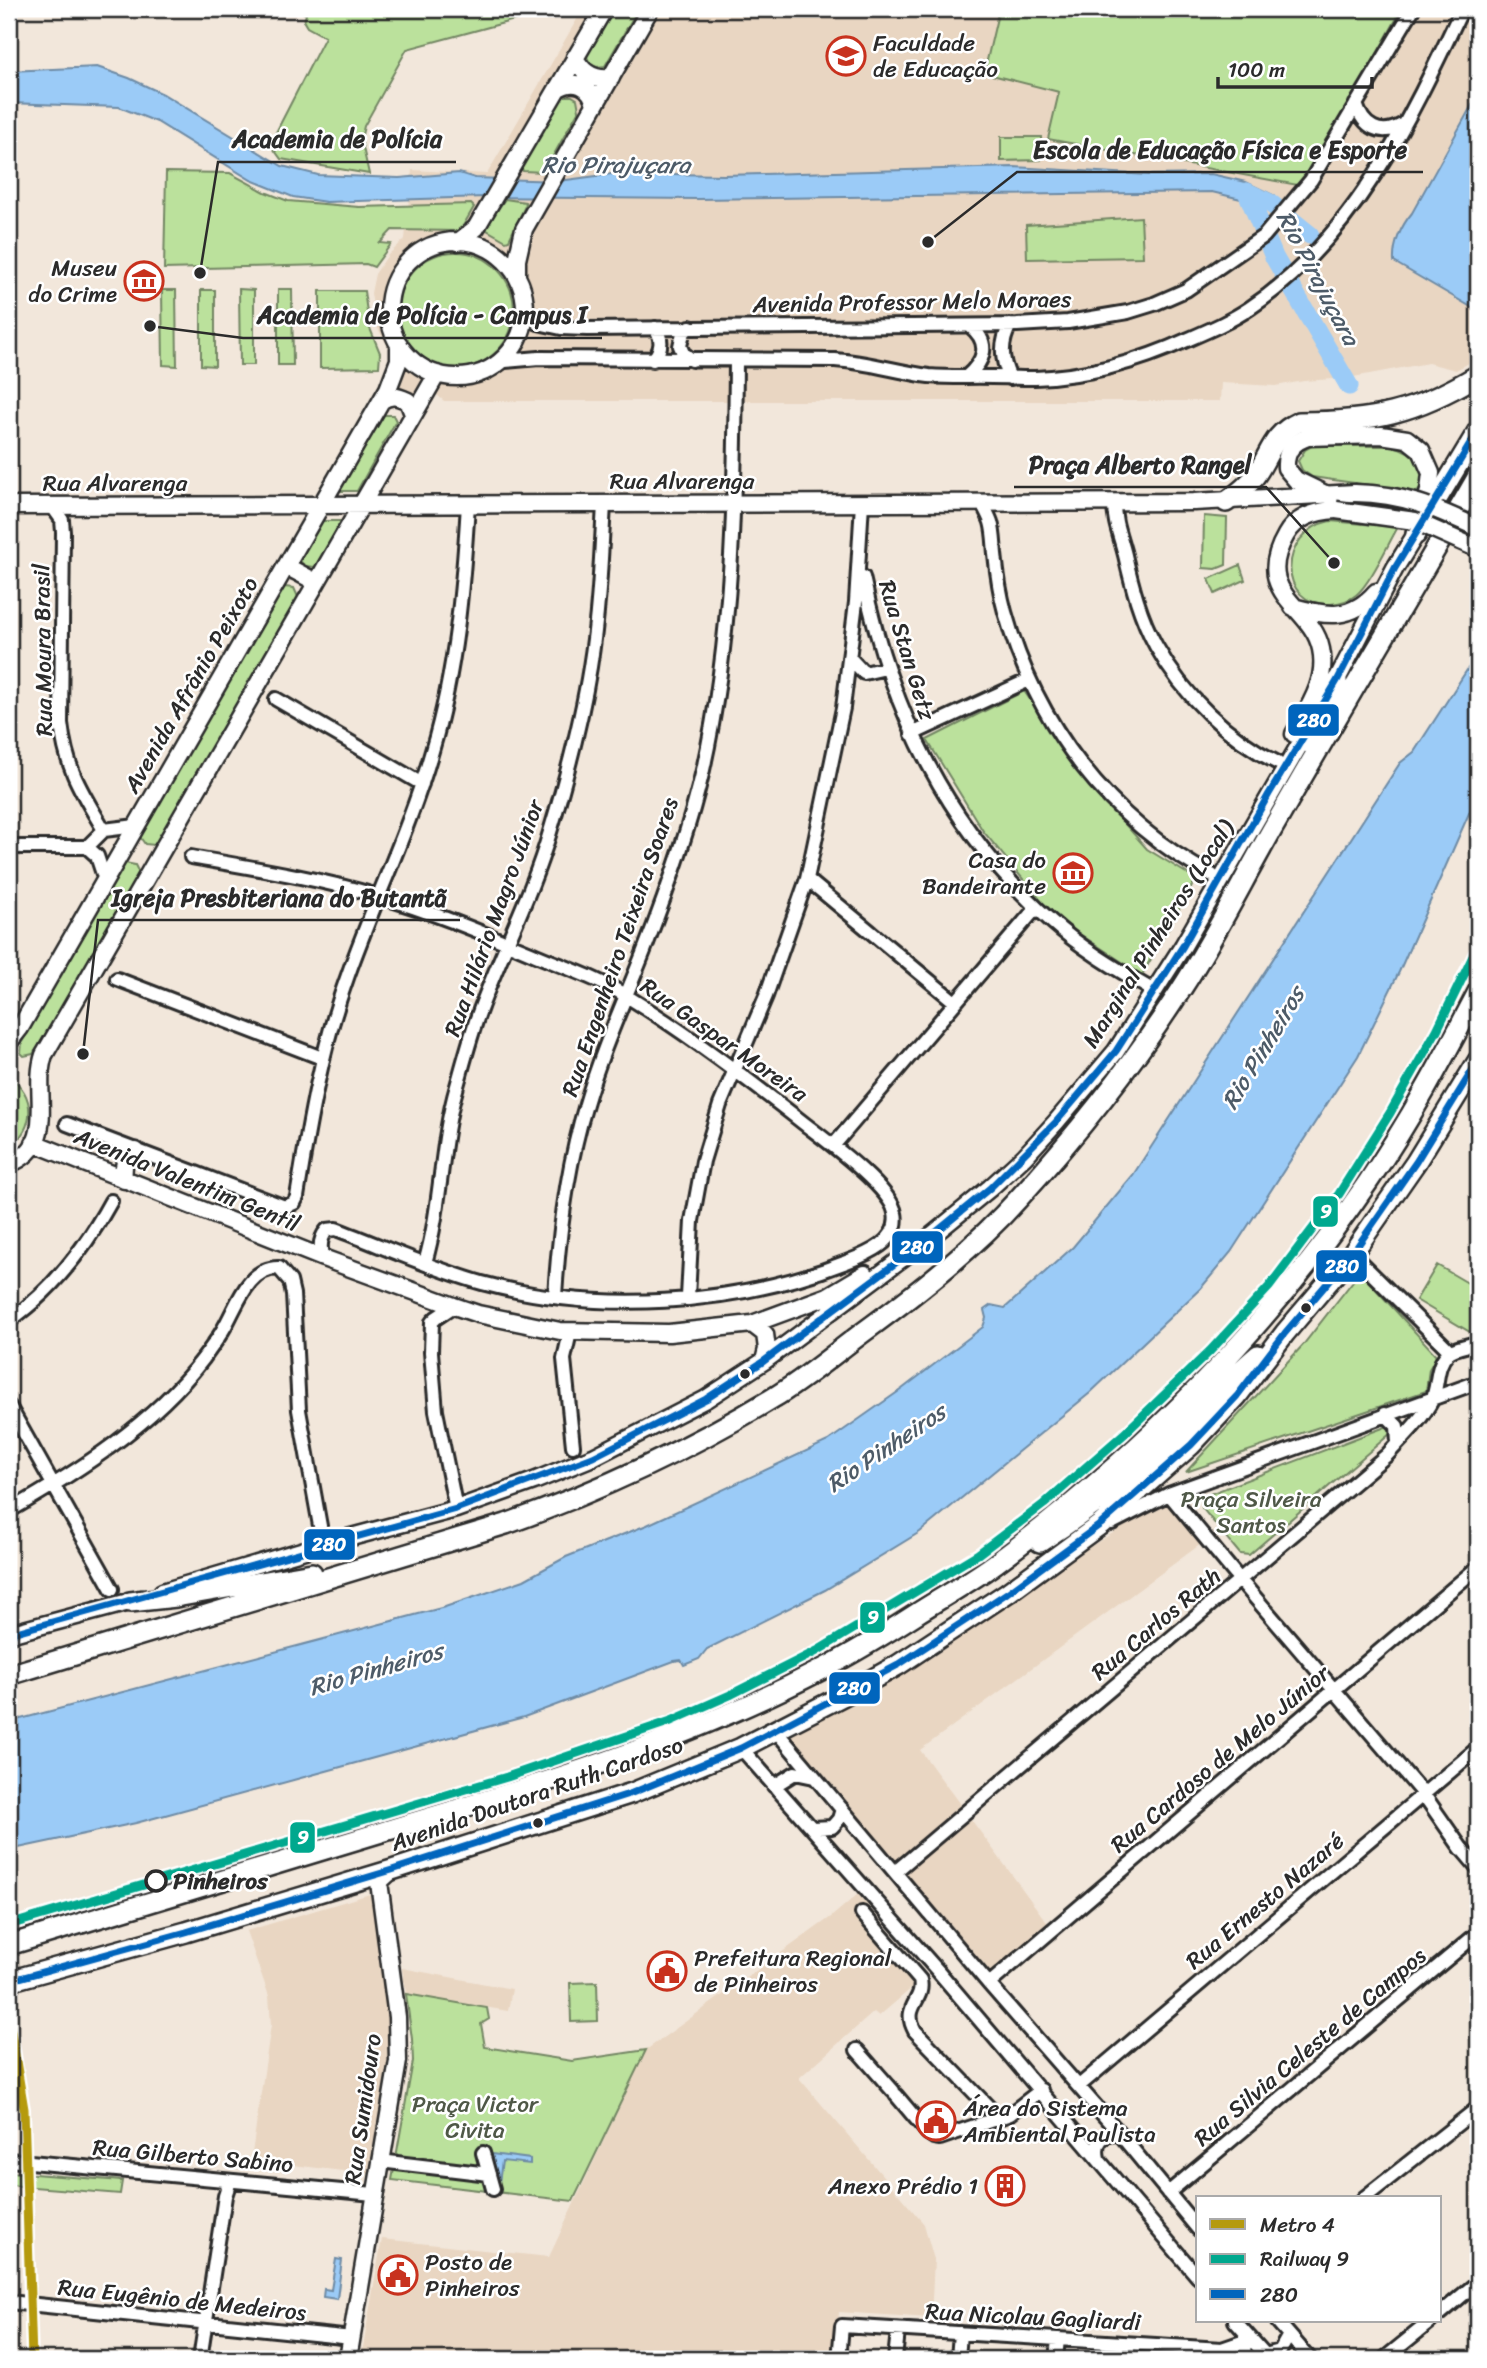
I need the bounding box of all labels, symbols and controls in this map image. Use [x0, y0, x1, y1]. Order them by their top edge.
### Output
place label: Faculdade de Educação [873, 23, 998, 90]
school or university icon: Faculdade de Educação [825, 35, 867, 77]
scale bar [1218, 46, 1372, 90]
text: 100 m [1228, 51, 1285, 89]
callout: Academia de Polícia [218, 117, 456, 162]
text: Academia de Polícia [231, 118, 443, 160]
callout: Escola de Educação Física e Esporte [1017, 127, 1423, 172]
text: Escola de Educação Física e Esporte [1033, 129, 1408, 171]
water label: Rio Pirajuçara [542, 144, 692, 186]
water label: Rio Pirajuçara [1265, 202, 1372, 355]
place label: Museu do Crime [28, 248, 117, 315]
museum icon: Museu do Crime [123, 260, 165, 302]
street label: Avenida Professor Melo Moraes [751, 279, 1072, 325]
callout: Academia de Polícia - Campus I [243, 293, 602, 338]
text: Academia de Polícia - Campus I [256, 294, 590, 336]
callout: Praça Alberto Rangel [1014, 442, 1266, 487]
text: Praça Alberto Rangel [1029, 444, 1252, 486]
street label: Rua Alvarenga [610, 461, 755, 502]
street label: Rua Alvarenga [43, 463, 188, 504]
street label: Rua Moura Brasil [21, 563, 65, 736]
street label: Avenida Afrânio Peixoto [111, 569, 270, 802]
street label: Rua Stan Getz [866, 575, 948, 726]
line badge: 280 [1287, 703, 1340, 737]
text: 280 [1296, 704, 1331, 737]
street label: Rua Engenheiro Teixeira Soares [549, 791, 691, 1102]
street label: Rua Hilário Magro Júnior [432, 792, 556, 1042]
street label: Marginal Pinheiros (Local) [1071, 810, 1246, 1056]
place label: Casa do Bandeirante [922, 840, 1046, 907]
museum icon: Casa do Bandeirante [1052, 852, 1094, 894]
callout: Igreja Presbiteriana do Butantã [98, 875, 460, 920]
text: Igreja Presbiteriana do Butantã [109, 877, 447, 919]
street label: Rua Gaspar Moreira [631, 967, 817, 1114]
water label: Rio Pinheiros [1210, 976, 1318, 1118]
street label: Avenida Valentim Gentil [67, 1116, 307, 1244]
line badge: 9 [1312, 1195, 1339, 1228]
text: 9 [1320, 1195, 1332, 1228]
line badge: 280 [891, 1230, 944, 1264]
text: 280 [899, 1231, 934, 1264]
line badge: 280 [1315, 1249, 1368, 1283]
text: 280 [1324, 1250, 1359, 1283]
unlabelled marker [1299, 1301, 1313, 1315]
unlabelled marker [738, 1367, 752, 1381]
water label: Rio Pinheiros [817, 1390, 957, 1504]
park label: Praça Silveira Santos [1180, 1479, 1322, 1546]
line badge: 280 [303, 1528, 356, 1561]
text: 280 [311, 1528, 346, 1561]
street label: Rua Carlos Rath [1081, 1557, 1231, 1691]
line badge: 9 [859, 1601, 886, 1634]
text: 9 [867, 1601, 879, 1634]
water label: Rio Pinheiros [304, 1629, 451, 1708]
street label: Rua Cardoso de Melo Júnior [1101, 1653, 1341, 1864]
line badge: 280 [828, 1671, 881, 1705]
text: 280 [836, 1672, 871, 1705]
street label: Avenida Doutora Ruth Cardoso [384, 1725, 689, 1864]
unlabelled marker [531, 1816, 545, 1830]
line badge: 9 [289, 1821, 316, 1854]
text: 9 [297, 1821, 309, 1854]
street label: Rua Ernesto Nazaré [1176, 1822, 1354, 1980]
place label: Pinheiros [173, 1861, 269, 1902]
marker: Pinheiros [145, 1870, 167, 1892]
street label: Rua Silvia Celeste de Campos [1184, 1936, 1436, 2157]
place label: Prefeitura Regional de Pinheiros [694, 1938, 892, 2005]
public building icon: Prefeitura Regional de Pinheiros [646, 1950, 688, 1992]
street label: Rua Sumidouro [332, 2031, 394, 2187]
park label: Praça Victor Civita [412, 2084, 540, 2151]
place label: Área do Sistema Ambiental Paulista [962, 2088, 1156, 2155]
public building icon: Área do Sistema Ambiental Paulista [915, 2100, 957, 2142]
street label: Rua Gilberto Sabino [91, 2127, 295, 2185]
building icon: Anexo Prédio 1 [984, 2165, 1026, 2207]
place label: Anexo Prédio 1 [827, 2166, 978, 2207]
legend [1196, 2196, 1442, 2322]
text: Metro 4 [1260, 2206, 1335, 2244]
text: Railway 9 [1260, 2240, 1349, 2278]
place label: Posto de Pinheiros [425, 2242, 520, 2309]
public building icon: Posto de Pinheiros [377, 2254, 419, 2296]
street label: Rua Eugênio de Medeiros [56, 2267, 309, 2333]
text: 280 [1260, 2276, 1298, 2314]
street label: Rua Nicolau Gagliardi [924, 2291, 1142, 2343]

